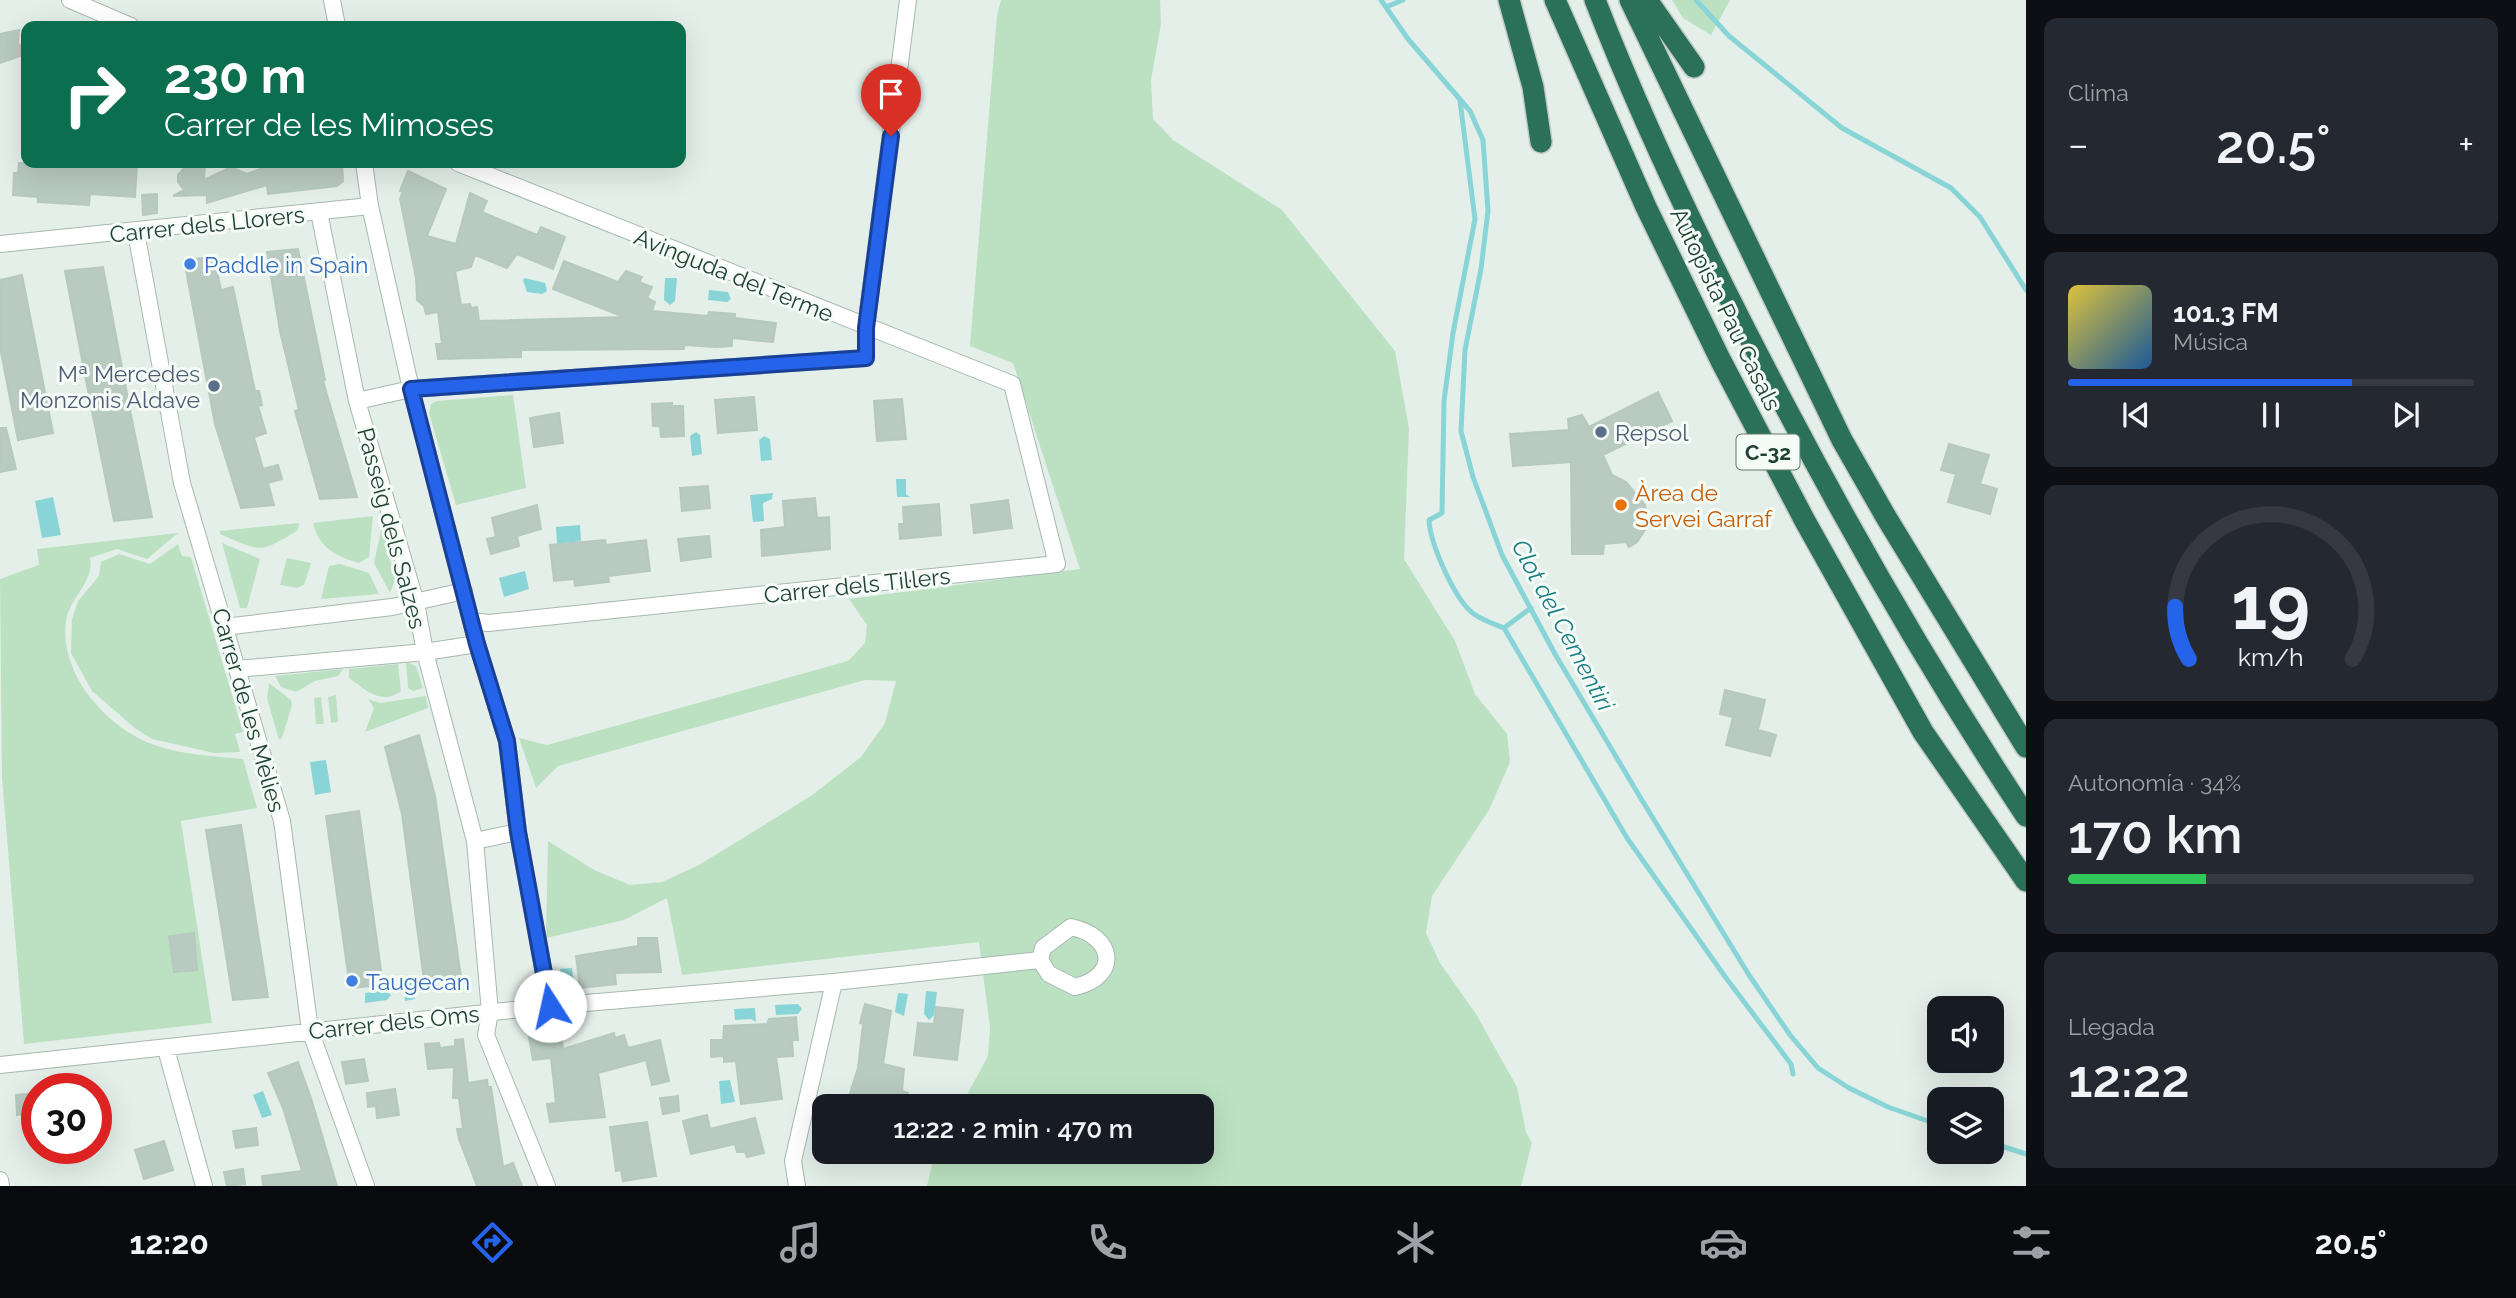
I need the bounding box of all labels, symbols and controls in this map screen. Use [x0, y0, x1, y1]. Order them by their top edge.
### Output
text: 230 m [164, 47, 306, 104]
icon: right [49, 49, 140, 140]
pin [861, 64, 921, 136]
icon: arrive [872, 75, 910, 113]
text: Clima [2068, 79, 2129, 106]
text: Carrer de les Mimoses [164, 106, 494, 143]
text: 20.5° [2216, 114, 2331, 175]
text: − [2068, 122, 2088, 167]
text: + [2458, 122, 2474, 167]
street label: Carrer dels Llorers [108, 200, 306, 248]
street label: Autopista Pau Casals [1665, 203, 1787, 415]
street label: Avinguda del Terme [631, 223, 837, 327]
place label: Paddle in Spain [204, 251, 368, 278]
marker: Paddle in Spain [182, 256, 198, 272]
text: 101.3 FM [2173, 298, 2279, 328]
text: Música [2173, 328, 2248, 355]
place label: Mª Mercedes Monzonis Aldave [20, 360, 200, 413]
marker: Mª Mercedes Monzonis Aldave [206, 378, 222, 394]
icon: previous [2117, 396, 2155, 434]
icon: pause [2252, 396, 2290, 434]
icon: next [2387, 396, 2425, 434]
place label: Repsol [1615, 419, 1689, 446]
marker: Repsol [1593, 424, 1609, 440]
street label: Passeig dels Salzes [352, 425, 432, 631]
road number: C-32 [1736, 434, 1800, 470]
place label: Àrea de Servei Garraf [1635, 479, 1773, 532]
marker: Àrea de Servei Garraf [1613, 497, 1629, 513]
water label: Clot del Cementiri [1506, 534, 1621, 716]
text: 19 [2232, 561, 2310, 646]
street label: Carrer dels Til·lers [762, 562, 952, 608]
street label: Carrer de les Mèlies [207, 605, 291, 815]
text: km/h [2238, 642, 2304, 672]
text: Autonomía · 34% [2068, 769, 2241, 796]
text: 170 km [2068, 804, 2242, 865]
place label: Taugecan [366, 968, 470, 995]
position arrow [513, 969, 587, 1043]
marker: Taugecan [344, 973, 360, 989]
map controls [1927, 996, 2004, 1164]
button: sound [1927, 996, 2004, 1073]
street label: Carrer dels Oms [307, 1000, 481, 1044]
text: Llegada [2068, 1013, 2155, 1040]
text: 12:22 [2068, 1048, 2190, 1109]
speed limit sign: 30 [21, 1073, 112, 1164]
button: layers [1927, 1087, 2004, 1164]
text: 12:22 · 2 min · 470 m [893, 1114, 1133, 1144]
icon: directions [468, 1218, 517, 1267]
icon: music [776, 1218, 825, 1267]
icon: phone [1083, 1218, 1132, 1267]
icon: climate [1391, 1218, 1440, 1267]
icon: car [1699, 1218, 1748, 1267]
icon: filters [2007, 1218, 2056, 1267]
text: 12:20 [129, 1224, 209, 1261]
text: 20.5° [2315, 1224, 2387, 1261]

